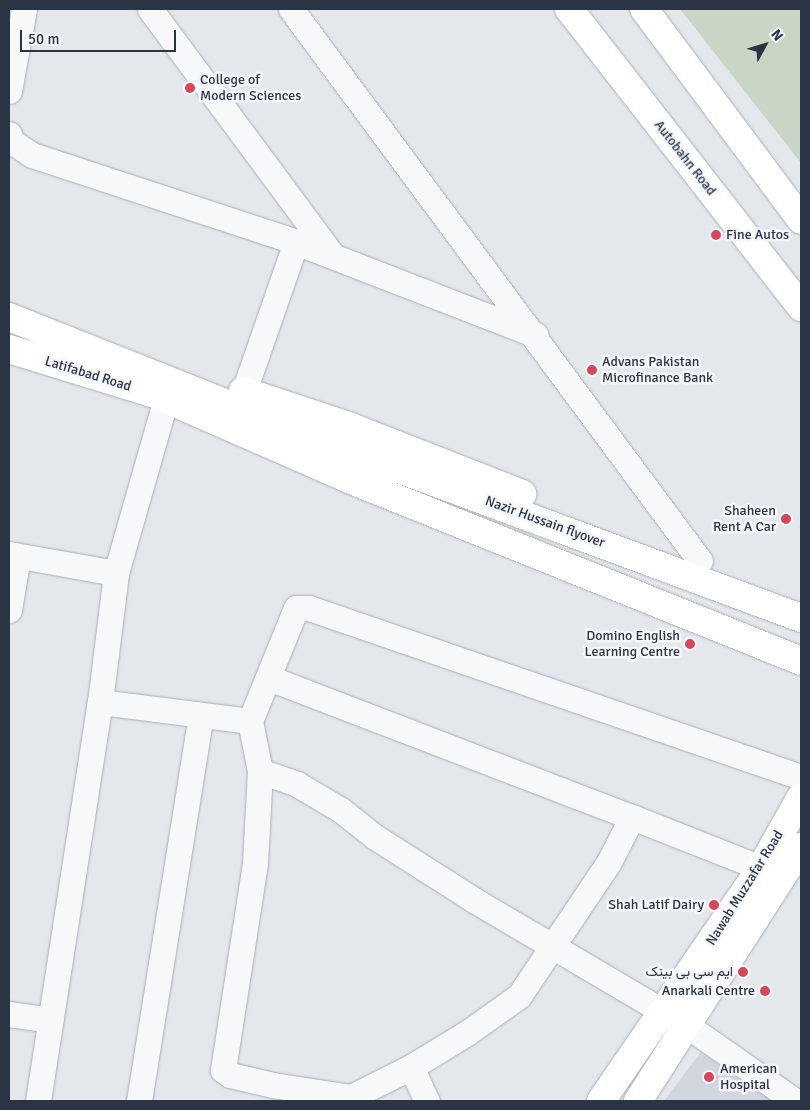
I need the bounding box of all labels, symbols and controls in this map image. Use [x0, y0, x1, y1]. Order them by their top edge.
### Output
scale bar [22, 20, 179, 52]
north arrow [740, 20, 790, 70]
text: N [767, 26, 787, 44]
text: 50 m [28, 30, 59, 48]
place label: College of Modern Sciences [200, 72, 301, 104]
marker: College of Modern Sciences [184, 82, 196, 94]
street label: Autobahn Road [650, 117, 720, 199]
place label: Fine Autos [726, 227, 789, 243]
marker: Fine Autos [710, 229, 722, 241]
street label: Latifabad Road [43, 353, 133, 395]
place label: Advans Pakistan Microfinance Bank [602, 354, 713, 387]
marker: Advans Pakistan Microfinance Bank [586, 364, 598, 376]
street label: Nazir Hussain flyover [483, 493, 607, 551]
place label: Shaheen Rent A Car [713, 503, 776, 536]
marker: Shaheen Rent A Car [780, 513, 792, 525]
place label: Domino English Learning Centre [584, 628, 680, 660]
marker: Domino English Learning Centre [684, 638, 696, 650]
street label: Nawab Muzzafar Road [703, 827, 787, 949]
place label: Shah Latif Dairy [608, 897, 704, 913]
marker: Shah Latif Dairy [708, 899, 720, 911]
place label: ایم سی بی بینک [646, 964, 733, 980]
marker: ایم سی بی بینک [737, 966, 749, 978]
place label: Anarkali Centre [662, 983, 755, 999]
marker: Anarkali Centre [759, 985, 771, 997]
place label: American Hospital [720, 1061, 777, 1094]
marker: American Hospital [702, 1070, 716, 1084]

